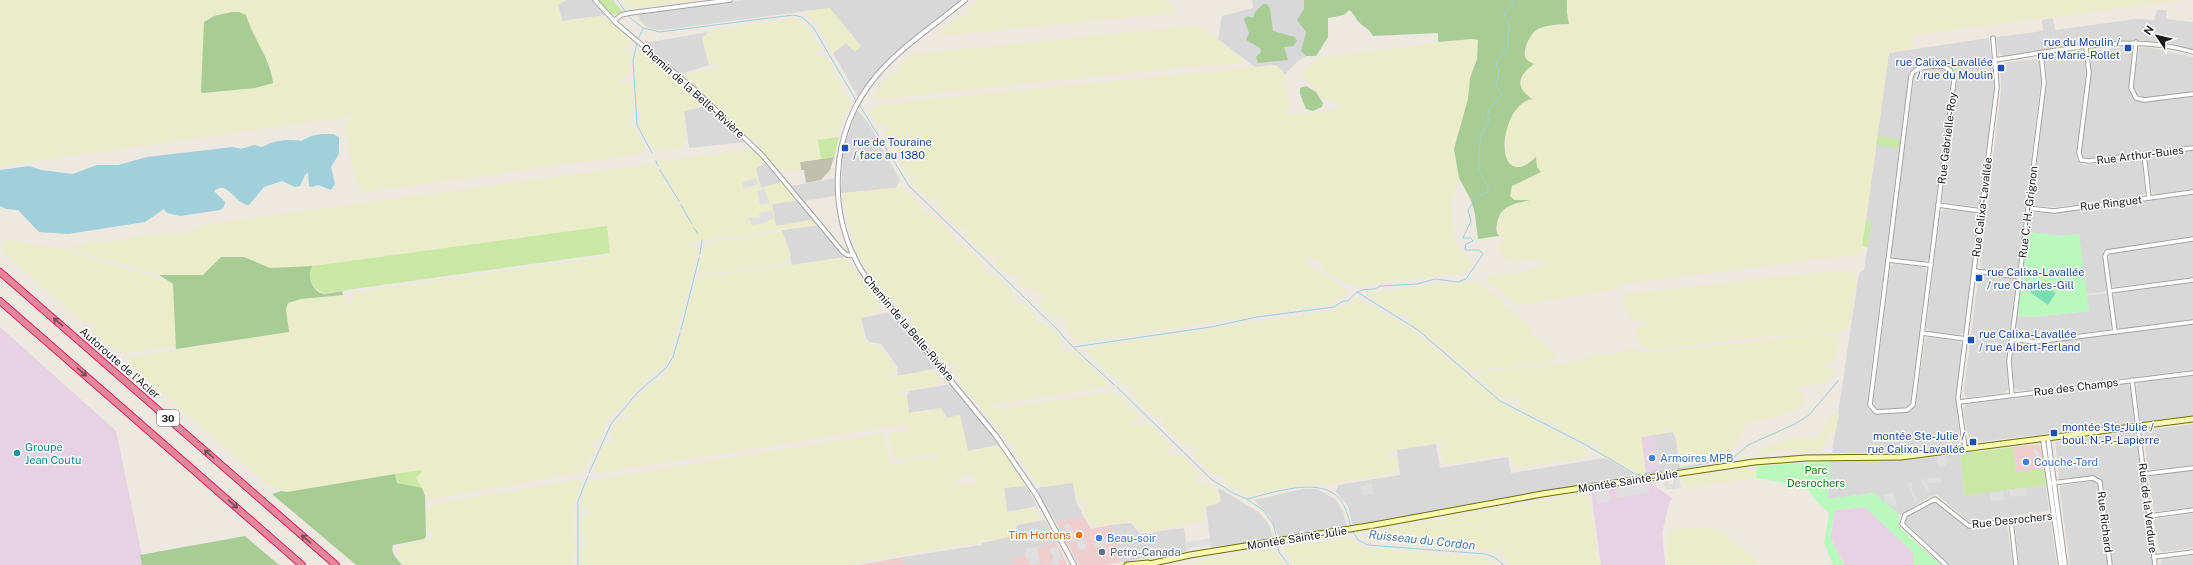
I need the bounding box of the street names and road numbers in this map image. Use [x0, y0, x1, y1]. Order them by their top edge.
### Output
street label: Chemin de la Belle-Rivière [639, 42, 747, 140]
street label: Rue Gabrielle-Roy [1935, 91, 1959, 185]
street label: Rue Arthur-Buies [2096, 144, 2185, 166]
street label: Rue Calixa-Lavallée [1970, 156, 1994, 258]
street label: Rue C.-H.-Grignon [2016, 165, 2040, 259]
street label: Rue Ringuet [2079, 193, 2143, 213]
street label: Chemin de la Belle-Rivière [861, 273, 957, 383]
street label: Autoroute de l'Acier [78, 325, 162, 401]
street label: Rue des Champs [2033, 376, 2119, 398]
road number: 30 [157, 410, 179, 426]
street label: Rue de la Verdure [2137, 462, 2159, 554]
street label: Montée Sainte-Julie [1577, 467, 1679, 495]
street label: Rue Richard [2095, 491, 2115, 553]
street label: Rue Desrochers [1971, 510, 2053, 530]
street label: Montée Sainte-Julie [1246, 524, 1348, 552]

